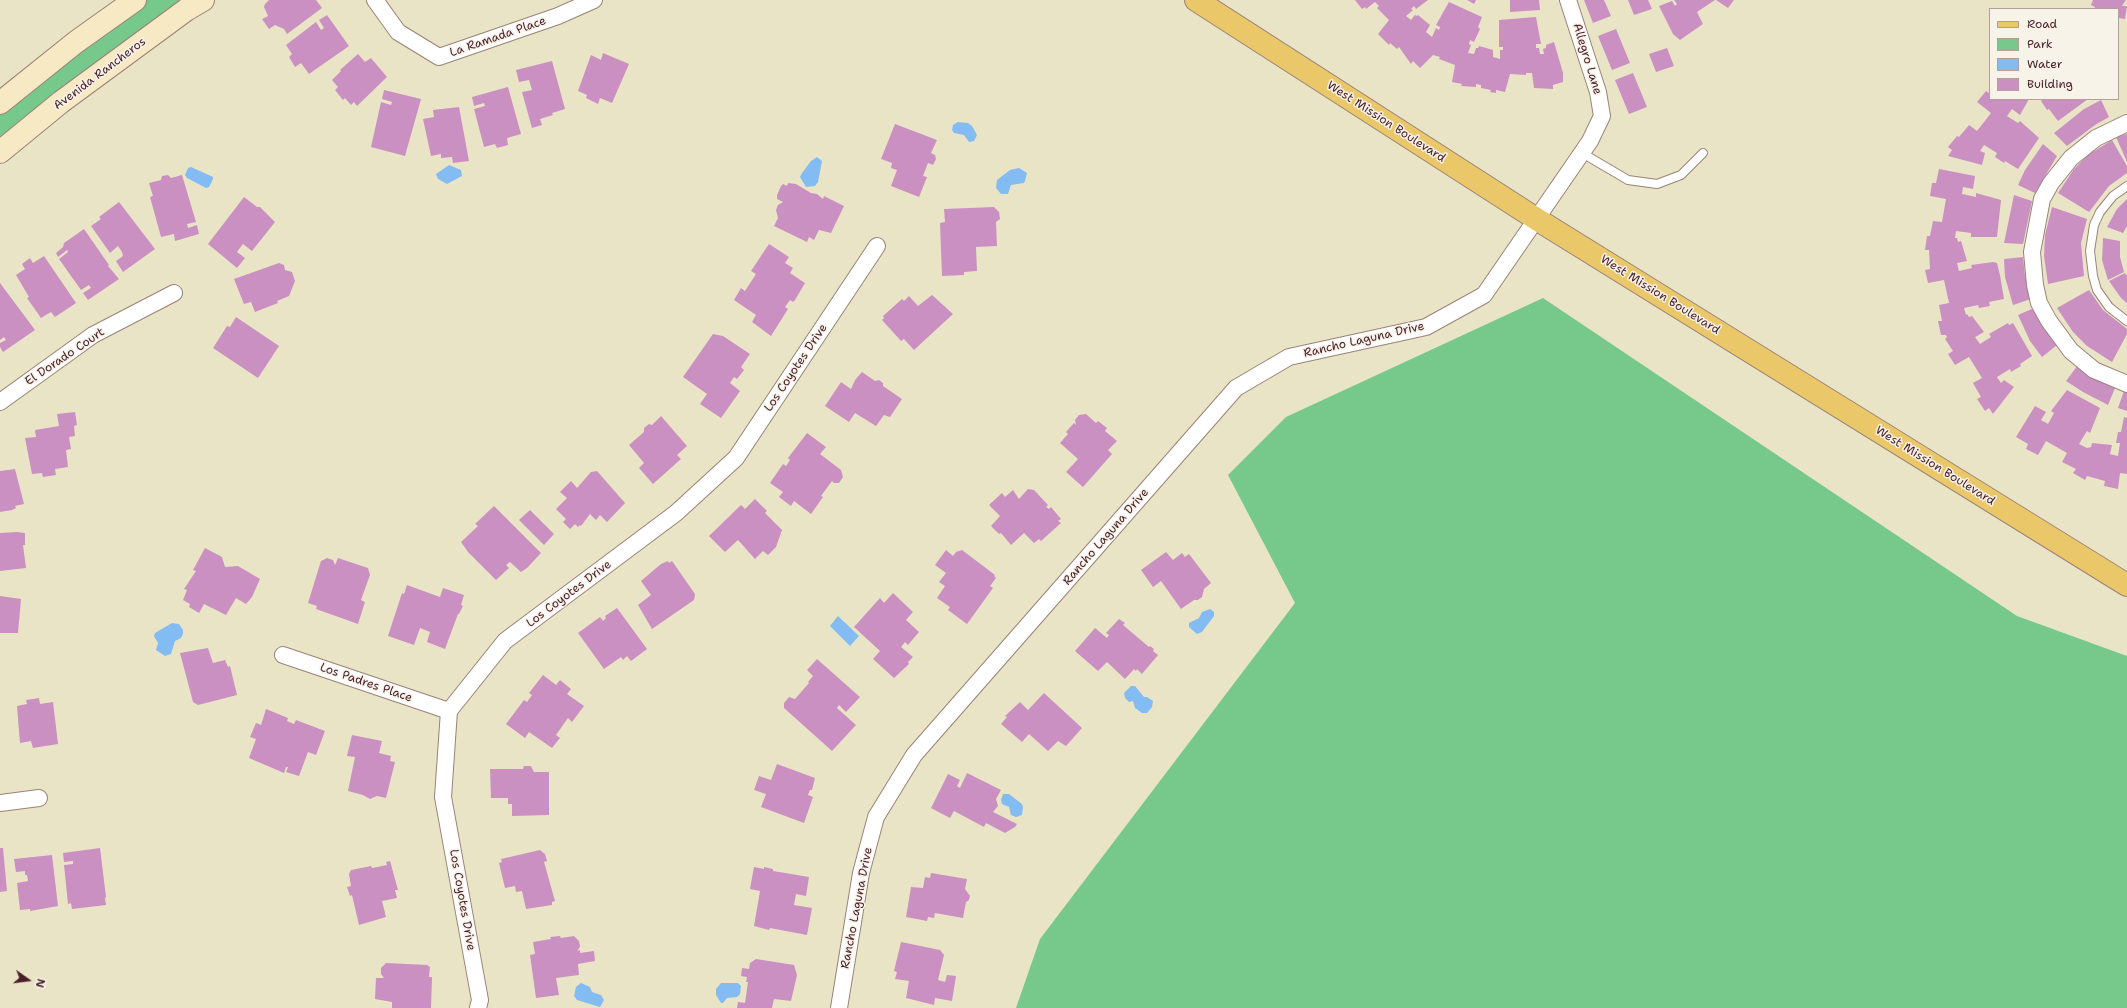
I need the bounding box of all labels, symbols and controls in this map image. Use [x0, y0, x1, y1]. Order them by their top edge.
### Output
legend [1989, 8, 2119, 100]
street label: La Ramada Place [448, 14, 548, 60]
text: Road [2027, 16, 2057, 32]
street label: Allegro Lane [1569, 22, 1605, 96]
street label: Avenida Rancheros [51, 35, 149, 113]
text: Park [2027, 36, 2053, 52]
text: Water [2027, 56, 2062, 72]
text: Building [2027, 76, 2073, 92]
street label: West Mission Boulevard [1324, 78, 1448, 166]
street label: West Mission Boulevard [1598, 252, 1722, 338]
street label: Rancho Laguna Drive [1302, 319, 1426, 361]
street label: Los Coyotes Drive [761, 321, 831, 415]
street label: El Dorado Court [23, 325, 107, 389]
street label: West Mission Boulevard [1873, 423, 1997, 509]
street label: Rancho Laguna Drive [1060, 486, 1152, 588]
street label: Los Coyotes Drive [524, 557, 614, 631]
street label: Los Padres Place [318, 660, 414, 706]
street label: Rancho Laguna Drive [838, 846, 876, 970]
street label: Los Coyotes Drive [446, 848, 478, 952]
north arrow [8, 960, 48, 1000]
text: N [32, 977, 48, 989]

